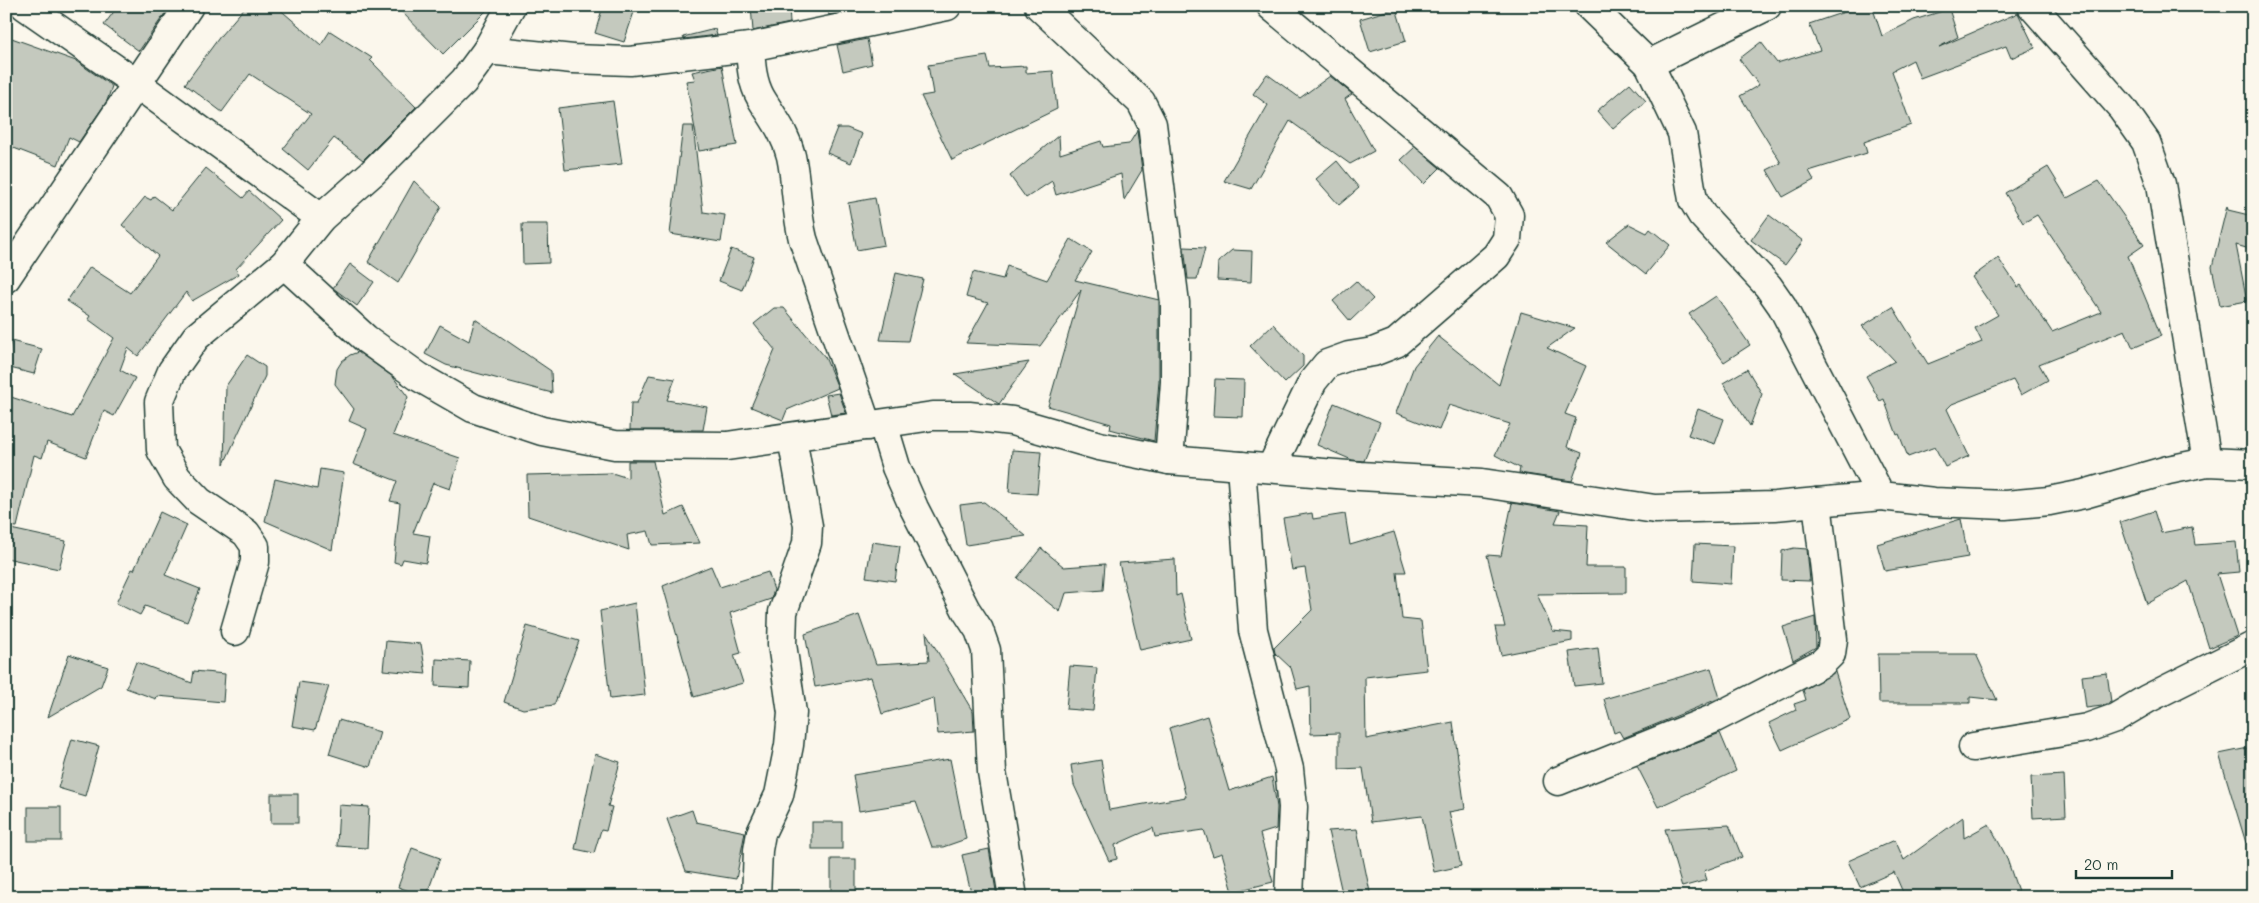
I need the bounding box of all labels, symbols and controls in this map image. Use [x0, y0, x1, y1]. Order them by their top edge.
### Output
scale bar [2076, 848, 2173, 880]
text: 20 m [2084, 854, 2118, 874]

